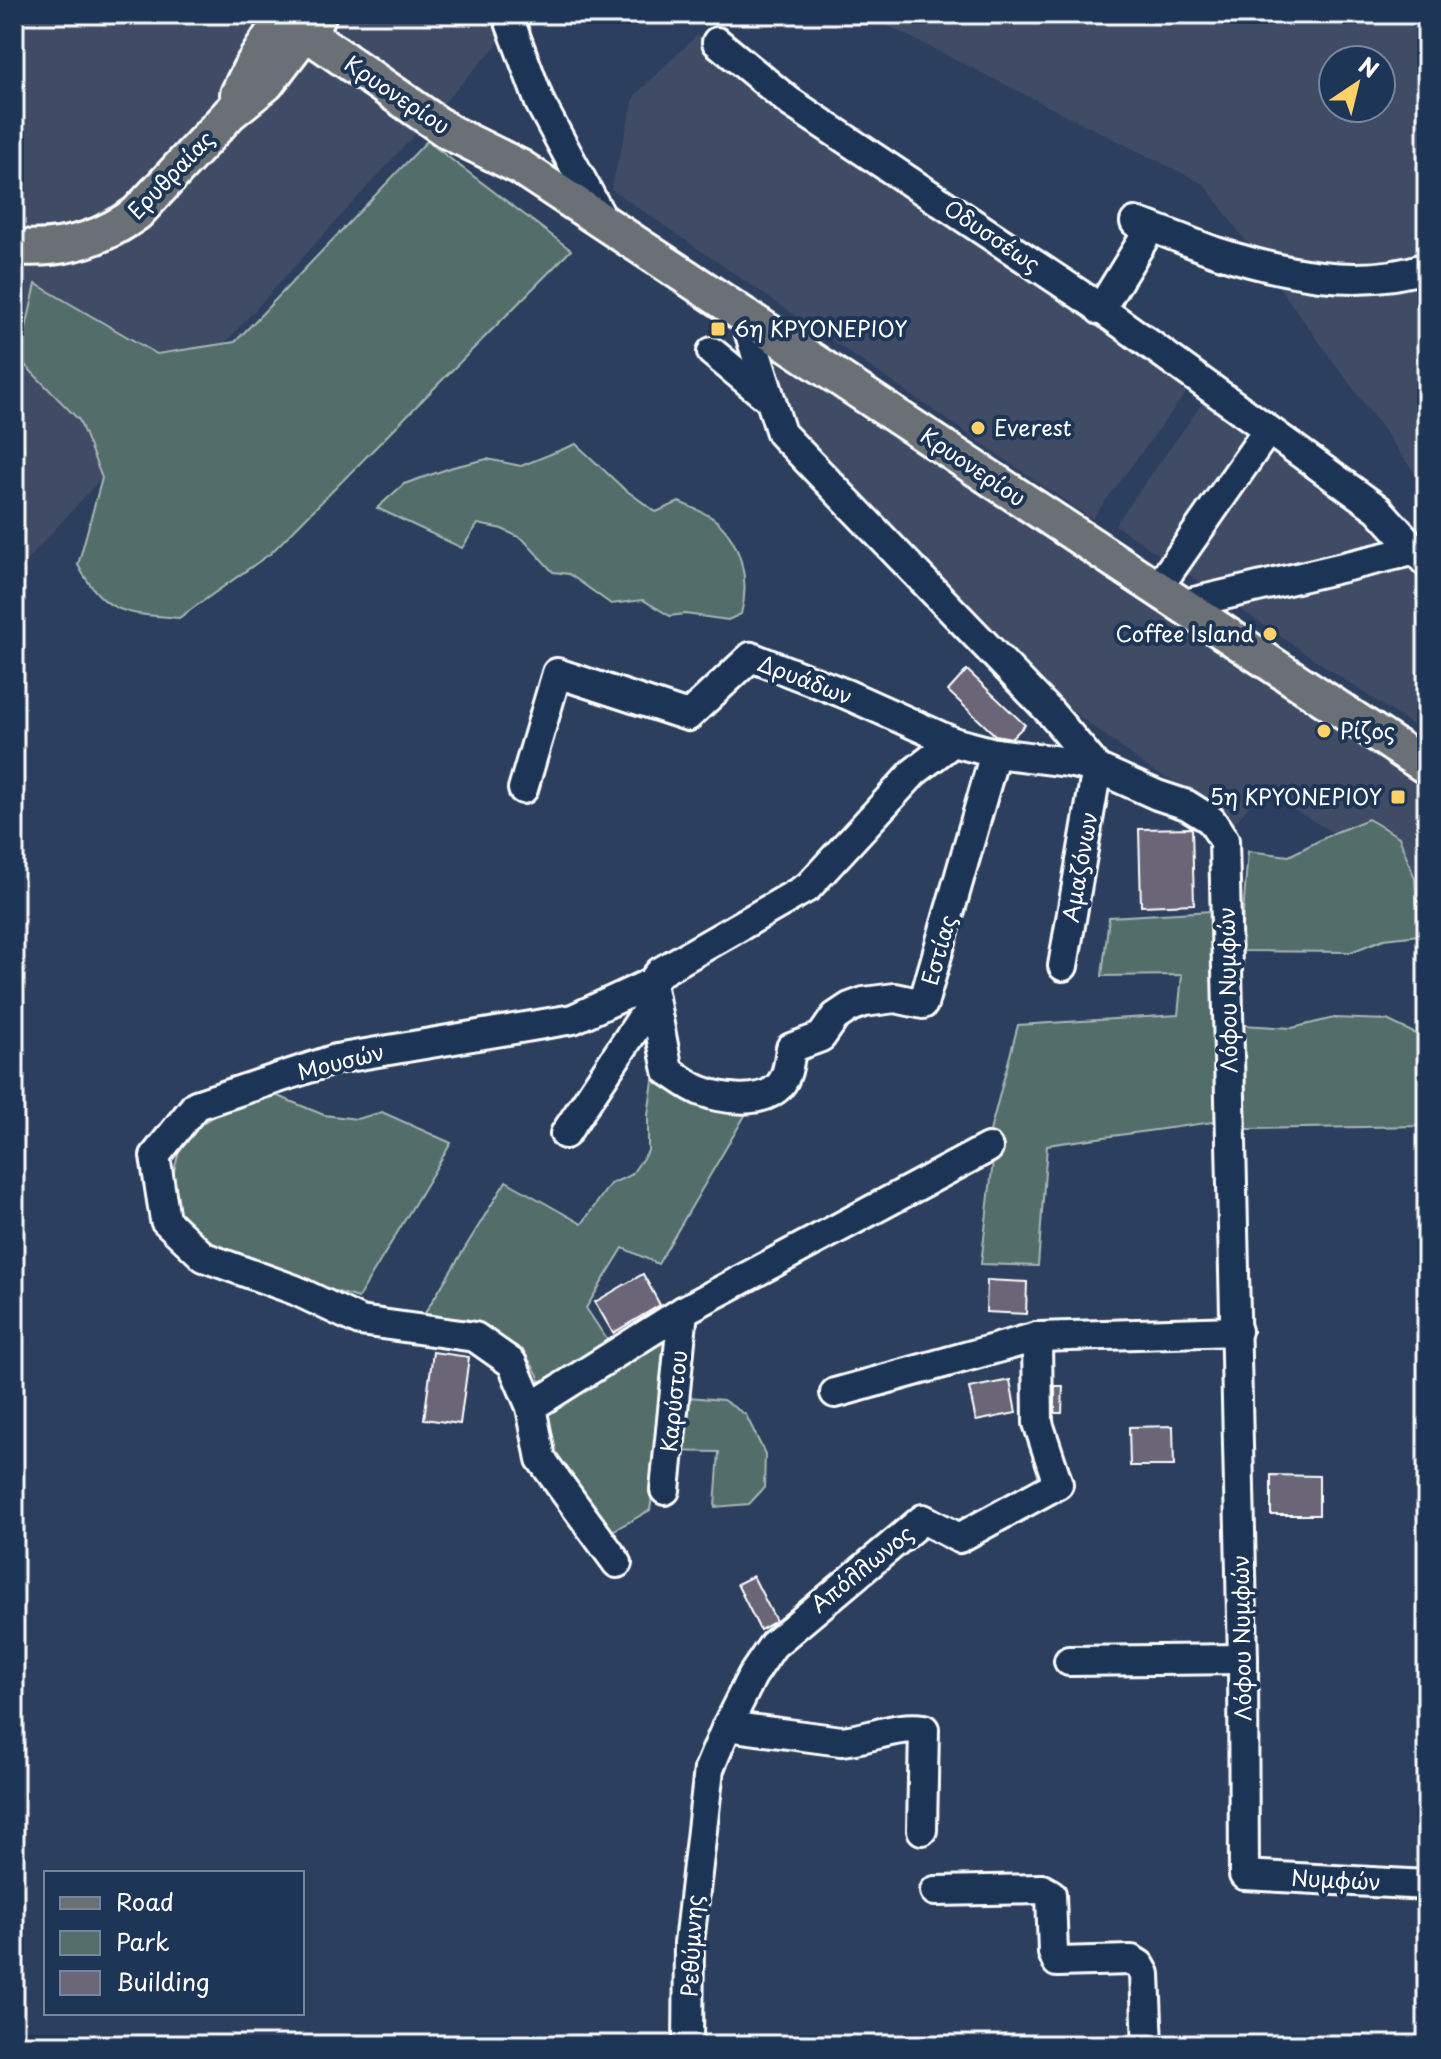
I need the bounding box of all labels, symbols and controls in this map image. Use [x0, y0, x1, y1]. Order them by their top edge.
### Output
north arrow [1317, 44, 1397, 124]
street label: Κρυονερίου [339, 46, 457, 141]
text: N [1353, 48, 1386, 85]
street label: Ερυθραίας [119, 122, 221, 226]
street label: Οδυσσέως [938, 190, 1048, 279]
place label: 6η ΚΡΥΟΝΕΡΙΟΥ [734, 311, 908, 344]
marker: 6η ΚΡΥΟΝΕΡΙΟΥ [709, 320, 727, 338]
place label: Everest [994, 410, 1072, 443]
street label: Κρυονερίου [915, 418, 1033, 513]
marker: Everest [969, 419, 987, 437]
place label: Coffee Island [1116, 616, 1254, 649]
marker: Coffee Island [1261, 625, 1279, 643]
street label: Δρυάδων [753, 645, 858, 712]
place label: Ρίζος [1340, 713, 1395, 746]
marker: Ρίζος [1315, 722, 1333, 740]
place label: 5η ΚΡΥΟΝΕΡΙΟΥ [1210, 779, 1382, 812]
marker: 5η ΚΡΥΟΝΕΡΙΟΥ [1389, 788, 1407, 806]
street label: Αμαζόνων [1053, 809, 1104, 925]
street label: Λόφου Νυμφών [1209, 907, 1244, 1073]
street label: Εστίας [912, 911, 963, 989]
street label: Μουσών [294, 1034, 388, 1087]
street label: Καρύστου [651, 1348, 694, 1453]
street label: Απόλλωνος [803, 1516, 919, 1620]
street label: Λόφου Νυμφών [1223, 1555, 1258, 1721]
street label: Νυμφών [1290, 1860, 1382, 1897]
legend [44, 1871, 304, 2015]
text: Road [116, 1883, 174, 1919]
street label: Ρεθύμνης [671, 1894, 710, 1998]
text: Park [116, 1923, 170, 1959]
text: Building [116, 1963, 210, 1999]

